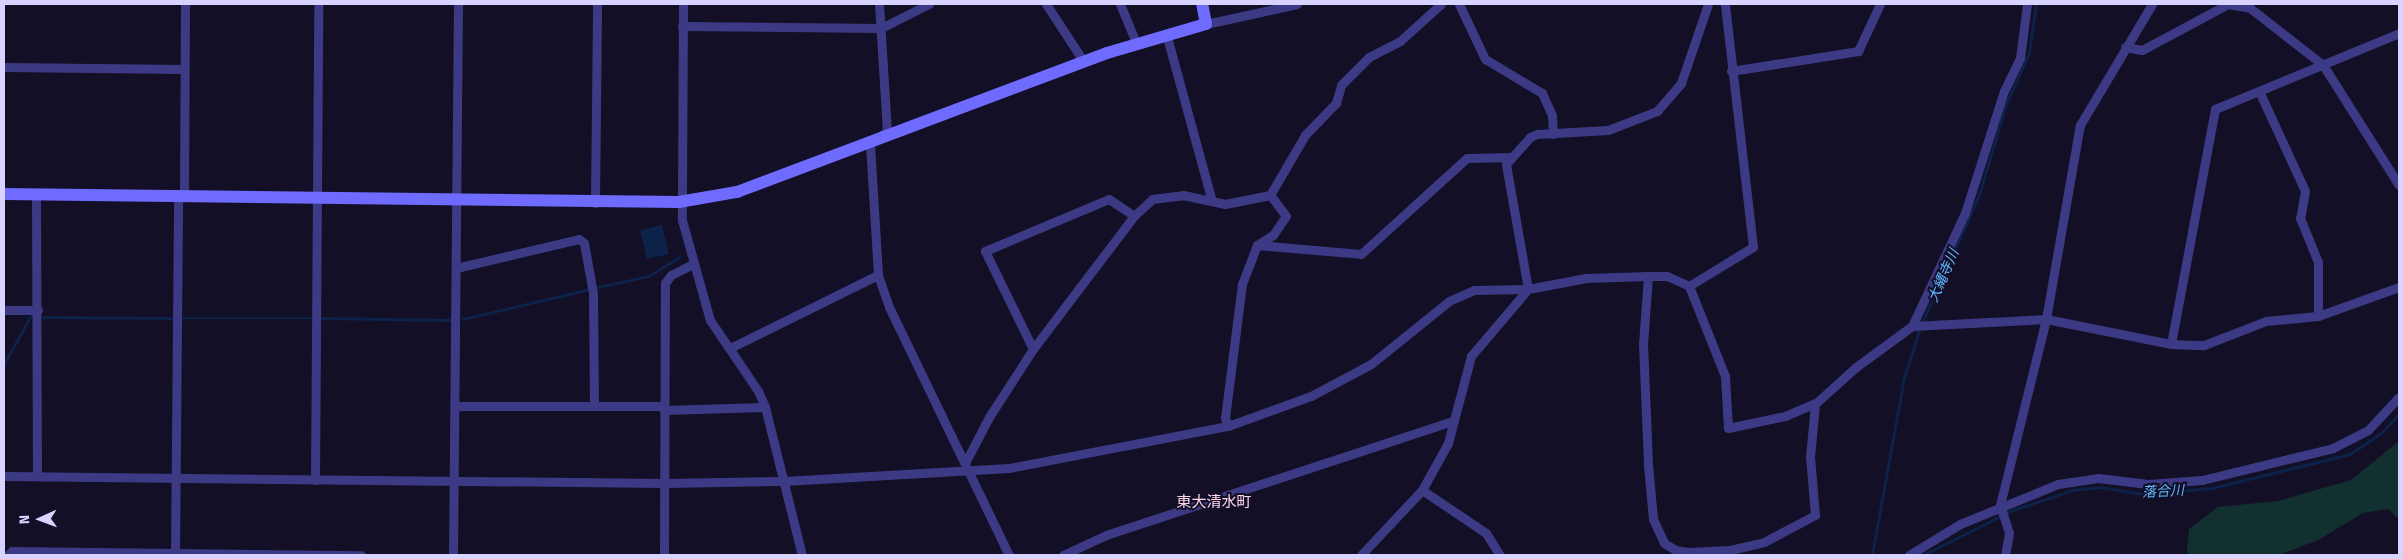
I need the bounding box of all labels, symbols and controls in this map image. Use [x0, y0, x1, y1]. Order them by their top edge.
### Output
water label: 大縄寺川 [1925, 247, 1963, 305]
water label: 落合川 [2142, 483, 2184, 501]
north arrow [15, 494, 65, 544]
district label: 東大清水町 [1177, 494, 1251, 512]
text: N [16, 515, 33, 524]

